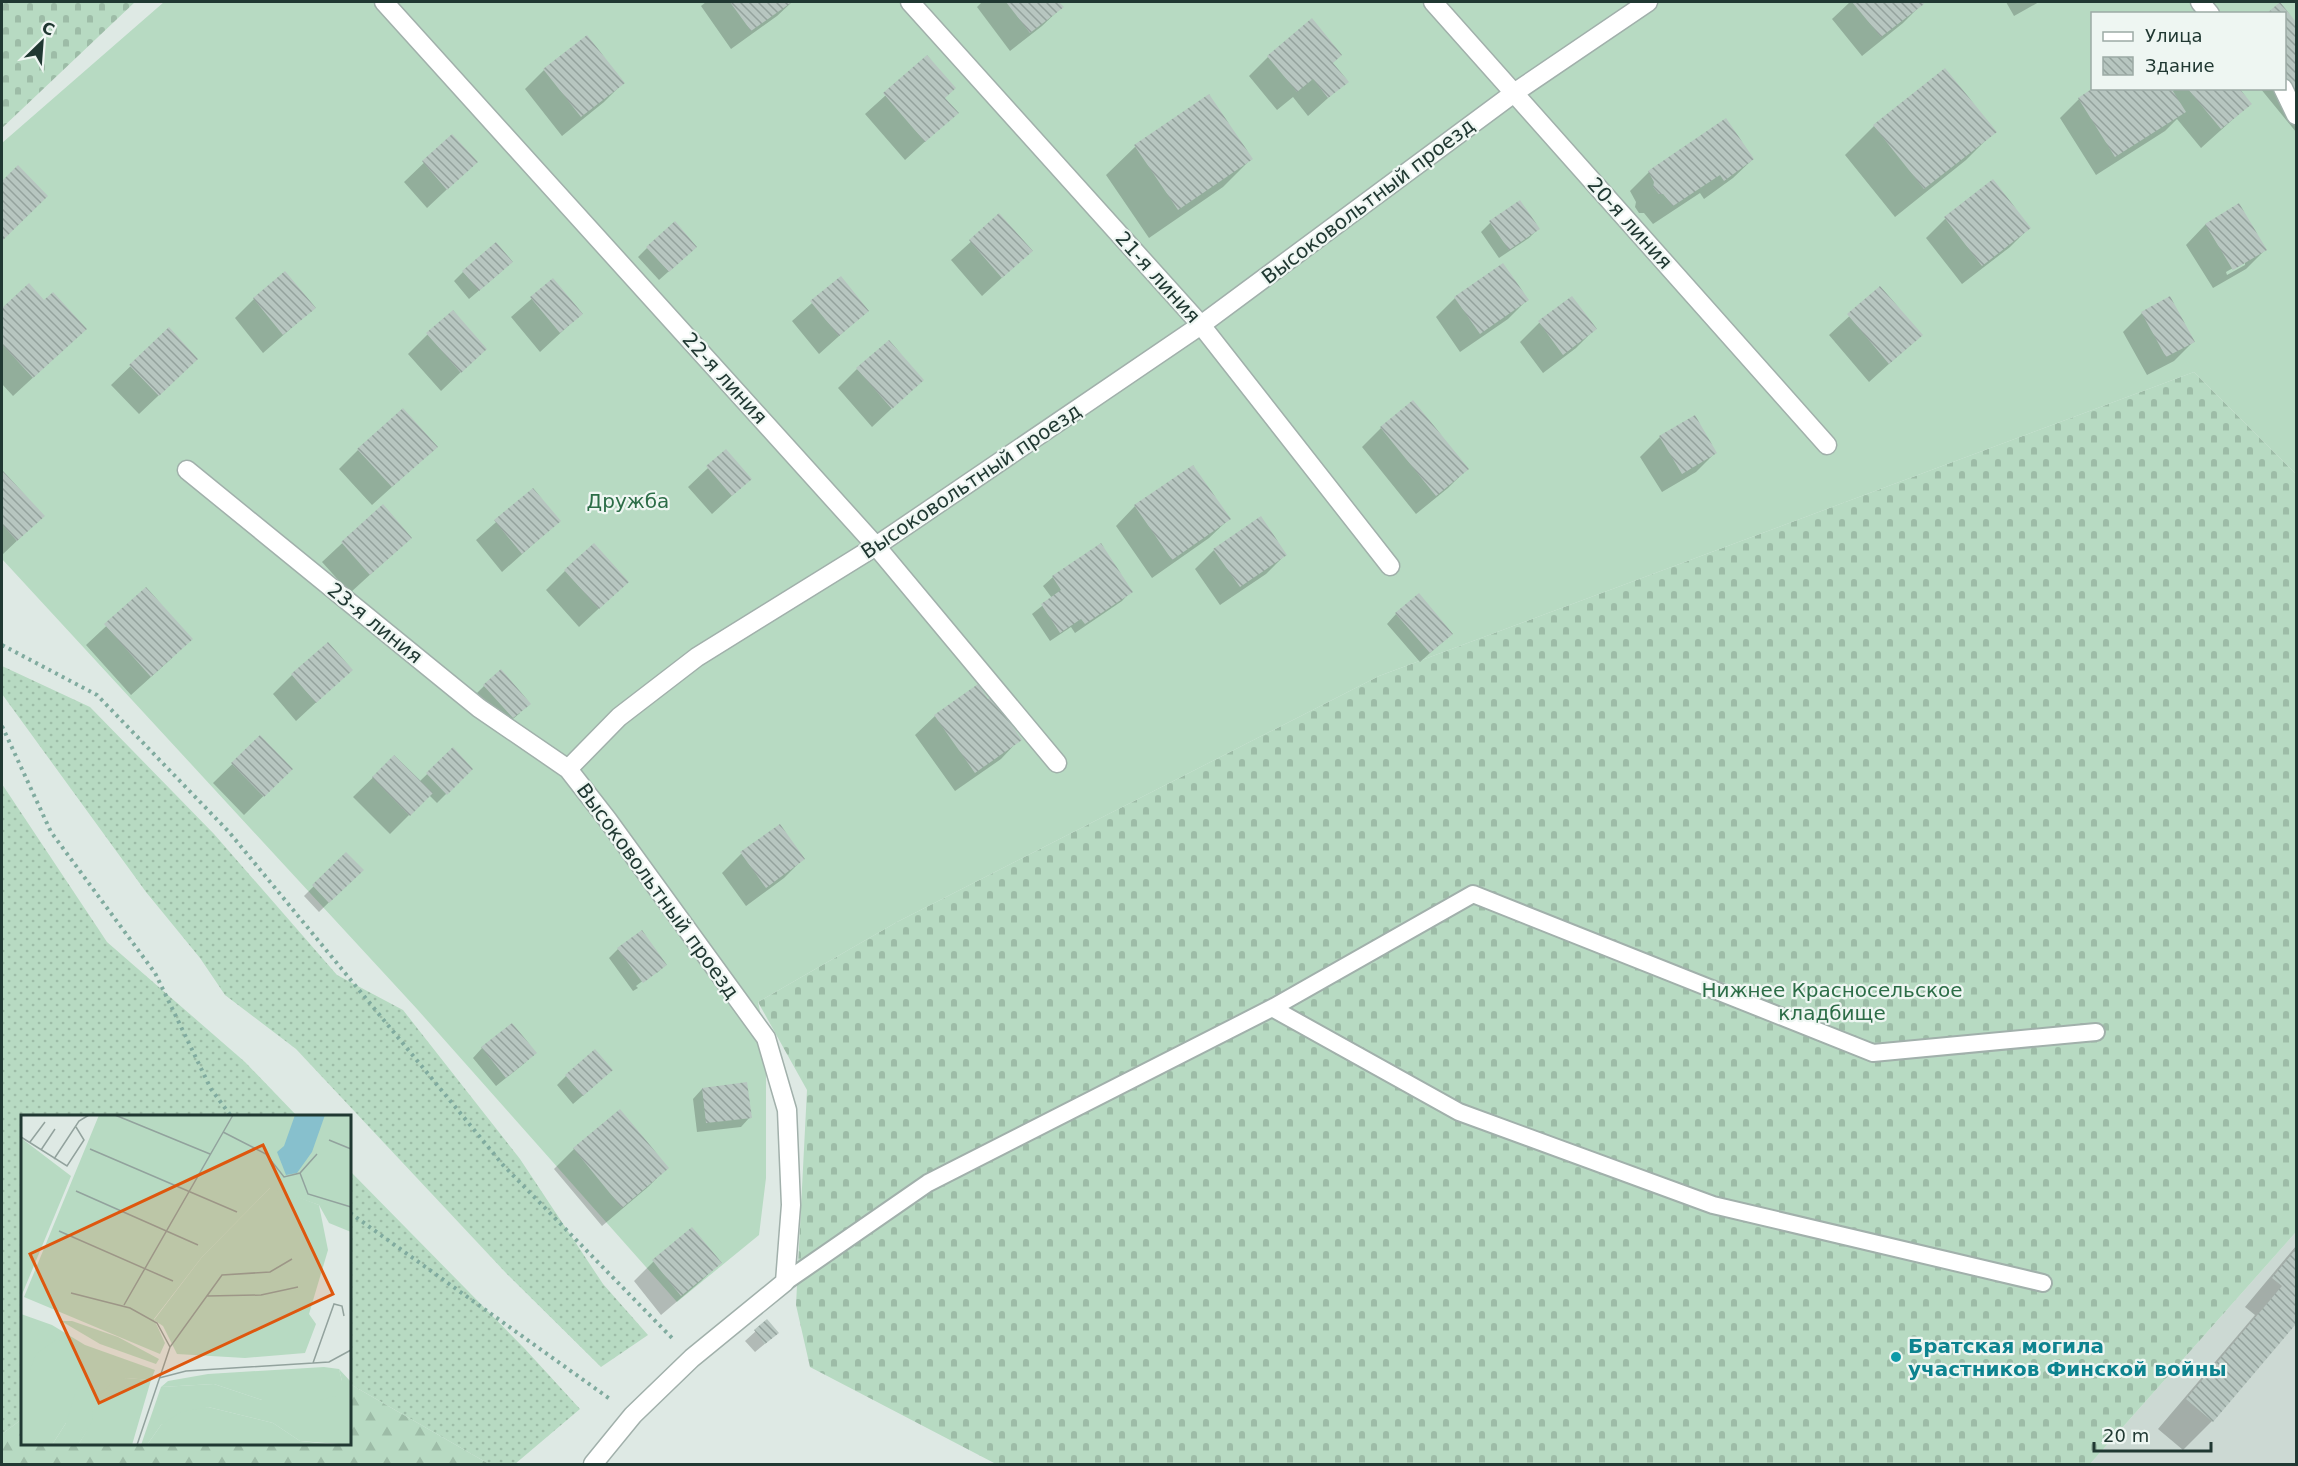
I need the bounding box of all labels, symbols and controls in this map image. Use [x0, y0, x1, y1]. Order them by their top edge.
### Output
north arrow [12, 12, 72, 72]
legend [2091, 12, 2286, 90]
text: С [39, 18, 57, 40]
text: Улица [2145, 25, 2202, 46]
text: Здание [2145, 55, 2215, 76]
street label: Высоковольтный проезд [1257, 113, 1479, 289]
street label: 20-я линия [1583, 172, 1677, 274]
street label: 21-я линия [1111, 226, 1205, 328]
street label: 22-я линия [678, 327, 772, 429]
street label: Высоковольтный проезд [856, 398, 1086, 564]
park label: Дружба [587, 489, 669, 513]
street label: 23-я линия [323, 578, 427, 668]
street label: Высоковольтный проезд [572, 779, 744, 1003]
park label: Нижнее Красносельское кладбище [1701, 978, 1963, 1025]
inset map [21, 1115, 351, 1445]
place label: Братская могила участников Финской войны [1908, 1334, 2227, 1381]
marker: Братская могила участников Финской войны [1889, 1350, 1903, 1364]
scale bar [2094, 1415, 2211, 1453]
text: 20 m [2103, 1425, 2149, 1446]

